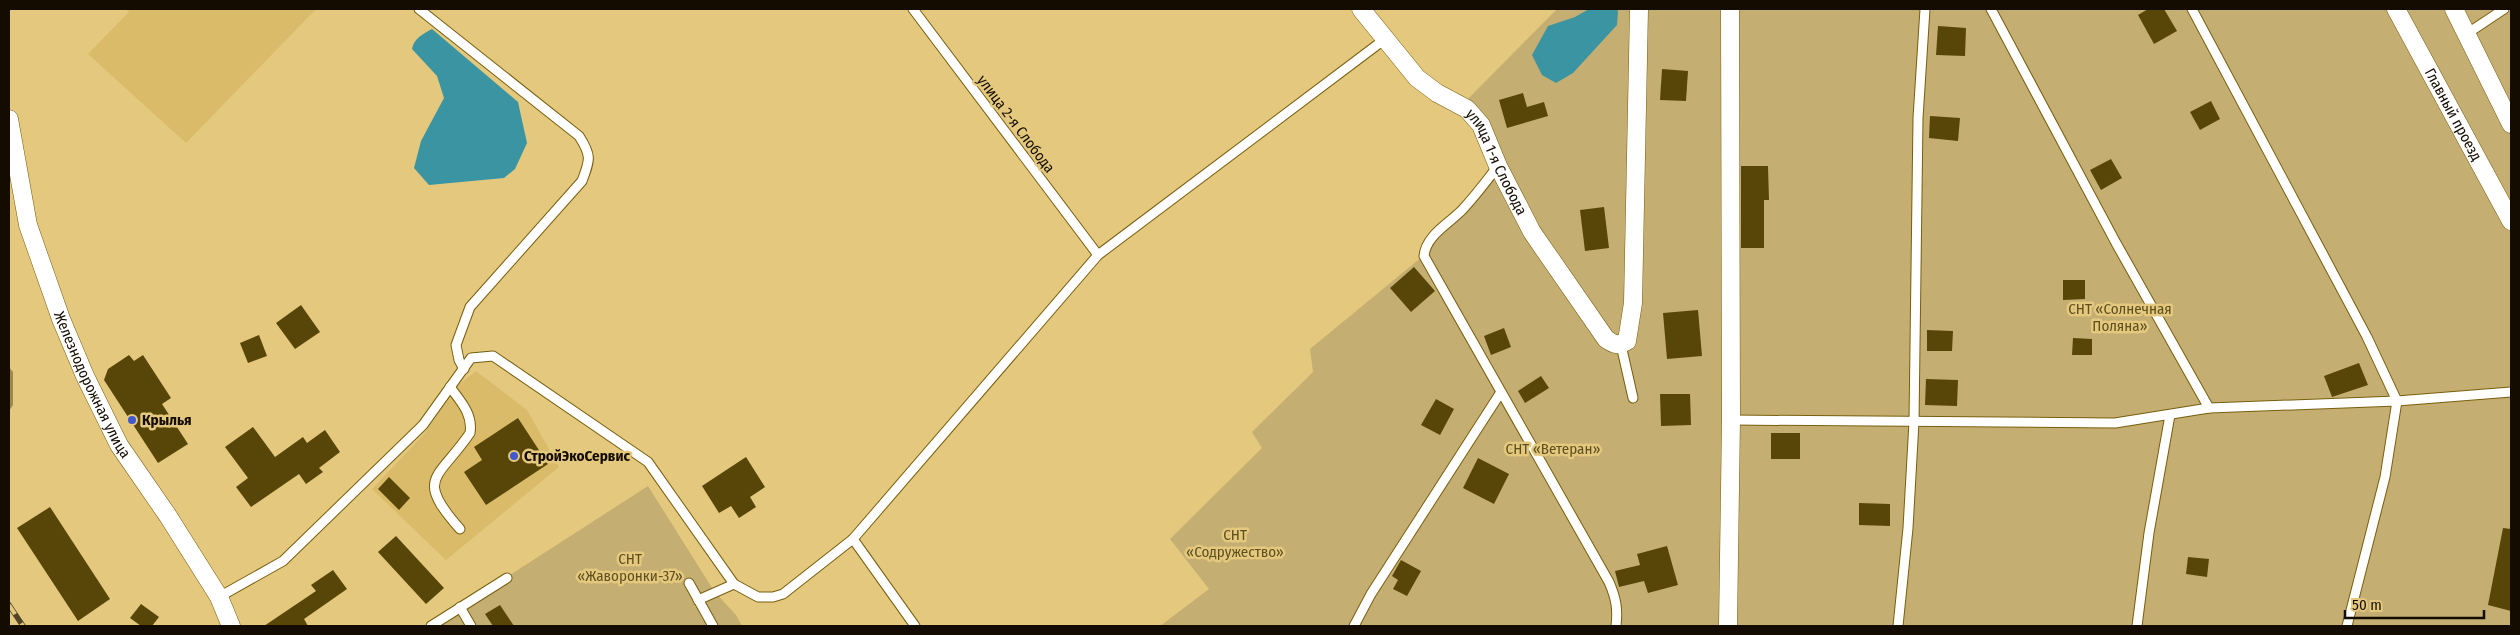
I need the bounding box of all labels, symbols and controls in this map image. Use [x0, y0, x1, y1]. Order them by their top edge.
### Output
street label: Главный проезд [2421, 65, 2486, 164]
street label: улица 2-я Слобода [973, 72, 1059, 176]
street label: улица 1-я Слобода [1462, 105, 1531, 218]
park label: СНТ «Солнечная Поляна» [2068, 300, 2172, 335]
street label: Железнодорожная улица [50, 309, 134, 462]
place label: Крылья [142, 411, 192, 429]
marker: Крылья [126, 414, 138, 426]
park label: СНТ «Ветеран» [1506, 440, 1600, 458]
place label: СтройЭкоСервис [524, 447, 630, 465]
marker: СтройЭкоСервис [508, 450, 520, 462]
park label: СНТ «Содружество» [1186, 526, 1284, 561]
park label: СНТ «Жаворонки-37» [577, 550, 683, 585]
scale bar [2345, 588, 2484, 620]
text: 50 m [2352, 596, 2382, 614]

